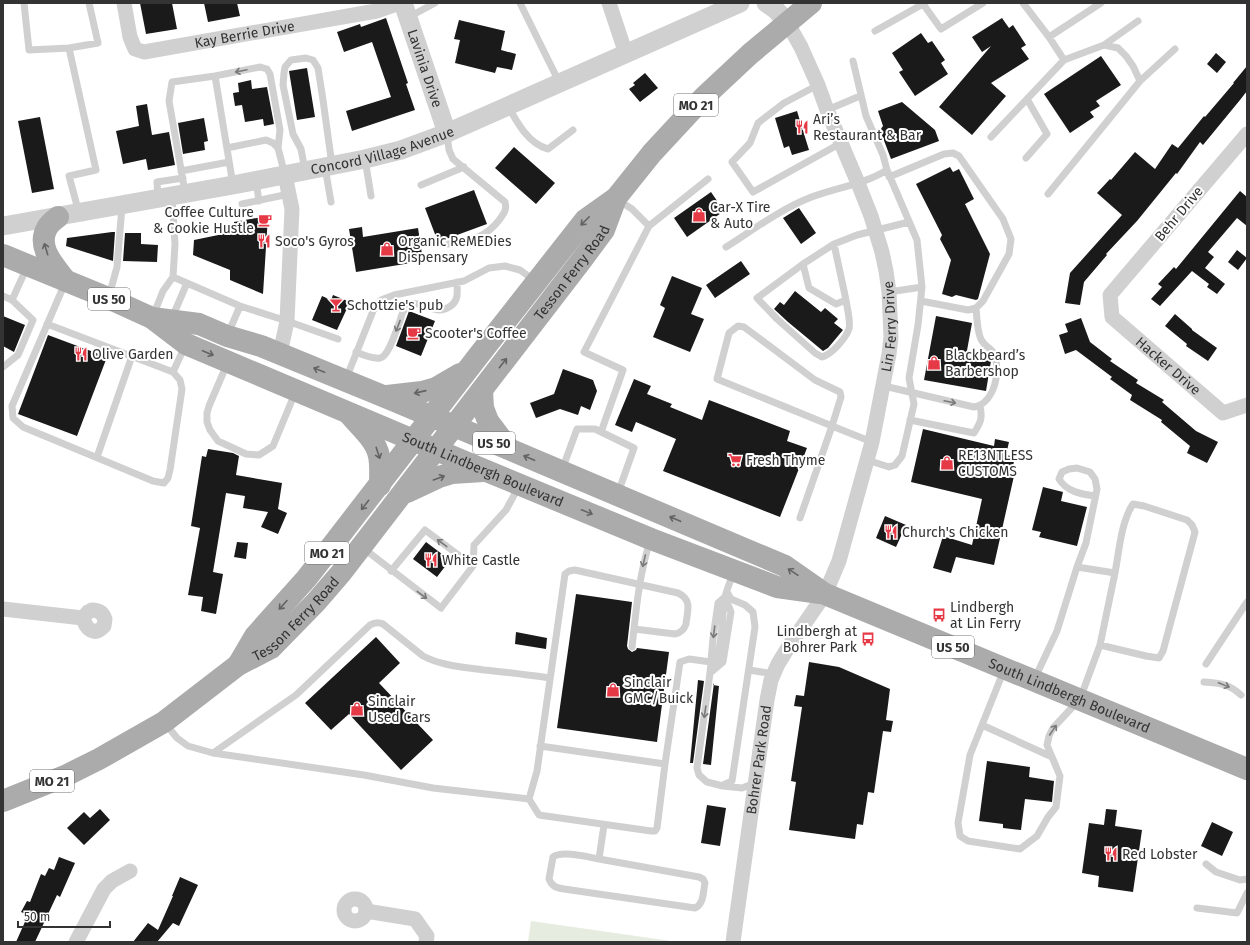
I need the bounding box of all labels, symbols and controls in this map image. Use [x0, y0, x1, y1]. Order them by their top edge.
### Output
street label: Kay Berrie Drive [193, 17, 296, 51]
street label: Lavinia Drive [404, 27, 446, 110]
one-way arrow [234, 67, 247, 75]
road number: MO 21 [674, 94, 718, 116]
place label: Ari’s Restaurant & Bar [813, 111, 922, 144]
restaurant icon: Ari’s Restaurant & Bar [794, 119, 810, 135]
street label: Concord Village Avenue [309, 123, 457, 178]
street label: Behr Drive [1151, 183, 1207, 245]
place label: Car-X Tire & Auto [710, 199, 771, 232]
place label: Coffee Culture & Cookie Hustle [153, 204, 254, 237]
shop icon: Car-X Tire & Auto [691, 207, 707, 223]
cafe icon: Coffee Culture & Cookie Hustle [257, 212, 273, 228]
one-way arrow [580, 217, 590, 226]
street label: Tesson Ferry Road [530, 223, 614, 323]
restaurant icon: Soco's Gyros [256, 233, 272, 249]
place label: Soco's Gyros [275, 233, 354, 250]
place label: Organic ReMEDies Dispensary [398, 233, 512, 266]
shop icon: Organic ReMEDies Dispensary [379, 241, 395, 257]
one-way arrow [42, 243, 49, 256]
street label: Lin Ferry Drive [877, 280, 900, 373]
road number: US 50 [88, 288, 130, 310]
bar icon: Schottzie's pub [328, 297, 344, 313]
place label: Schottzie's pub [347, 297, 443, 314]
one-way arrow [393, 320, 401, 332]
cafe icon: Scooter's Coffee [406, 325, 422, 341]
place label: Scooter's Coffee [425, 325, 527, 342]
street label: Hacker Drive [1132, 333, 1204, 399]
restaurant icon: Olive Garden [73, 346, 89, 362]
place label: Olive Garden [92, 346, 174, 363]
place label: Blackbeard’s Barbershop [945, 347, 1026, 380]
one-way arrow [202, 350, 214, 358]
shop icon: Blackbeard’s Barbershop [926, 355, 942, 371]
one-way arrow [499, 358, 507, 369]
one-way arrow [313, 365, 325, 373]
one-way arrow [414, 389, 427, 396]
one-way arrow [944, 398, 957, 406]
street label: South Lindbergh Boulevard [400, 428, 566, 510]
road number: US 50 [473, 432, 515, 454]
one-way arrow [374, 447, 382, 459]
place label: RE13NTLESS CUSTOMS [958, 447, 1033, 480]
supermarket icon: Fresh Thyme [727, 452, 743, 468]
place label: Fresh Thyme [746, 452, 825, 469]
one-way arrow [523, 454, 535, 461]
shop icon: RE13NTLESS CUSTOMS [939, 455, 955, 471]
one-way arrow [432, 473, 444, 481]
one-way arrow [361, 499, 369, 510]
one-way arrow [580, 509, 592, 517]
one-way arrow [669, 515, 681, 522]
restaurant icon: Church's Chicken [883, 524, 899, 540]
place label: Church's Chicken [902, 524, 1008, 541]
one-way arrow [436, 539, 447, 547]
road number: MO 21 [305, 542, 349, 564]
restaurant icon: White Castle [423, 552, 439, 568]
place label: White Castle [442, 552, 520, 569]
one-way arrow [640, 555, 647, 568]
one-way arrow [788, 568, 799, 576]
street label: Tesson Ferry Road [250, 573, 343, 665]
one-way arrow [417, 590, 428, 599]
place label: Lindbergh at Lin Ferry [950, 599, 1021, 632]
one-way arrow [278, 600, 287, 611]
bus stop icon: Lindbergh at Lin Ferry [931, 607, 947, 623]
place label: Lindbergh at Bohrer Park [777, 623, 858, 656]
one-way arrow [710, 626, 718, 639]
bus stop icon: Lindbergh at Bohrer Park [860, 631, 876, 647]
road number: US 50 [932, 636, 974, 658]
street label: South Lindbergh Boulevard [986, 654, 1153, 736]
place label: Sinclair GMC/Buick [624, 674, 694, 707]
shop icon: Sinclair GMC/Buick [605, 682, 621, 698]
one-way arrow [1217, 682, 1229, 689]
place label: Sinclair Used Cars [368, 693, 431, 726]
shop icon: Sinclair Used Cars [349, 701, 365, 717]
street label: Bohrer Park Road [743, 704, 775, 816]
one-way arrow [701, 705, 709, 718]
one-way arrow [1049, 725, 1057, 736]
road number: MO 21 [30, 770, 74, 792]
restaurant icon: Red Lobster [1103, 846, 1119, 862]
place label: Red Lobster [1122, 846, 1198, 863]
scale bar [18, 903, 110, 929]
text: 50 m [24, 910, 50, 924]

